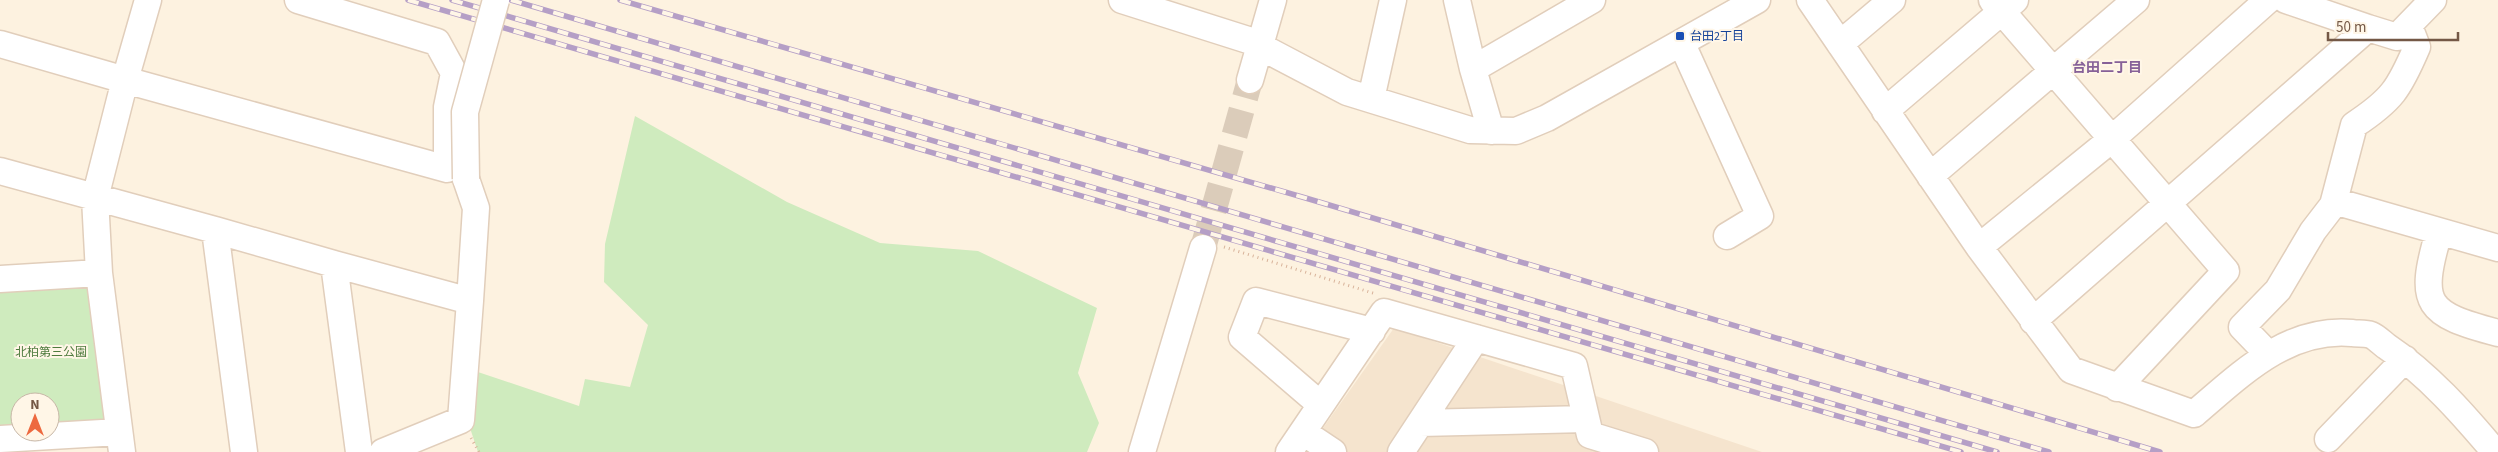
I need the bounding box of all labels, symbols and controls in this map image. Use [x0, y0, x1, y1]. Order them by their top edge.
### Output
scale bar [2328, 10, 2458, 42]
text: 50 m [2336, 17, 2366, 38]
place label: 台田2丁目 [1690, 28, 1744, 45]
marker: 台田2丁目 [1674, 30, 1686, 42]
district label: 台田二丁目 [2072, 58, 2142, 78]
park label: 北柏第三公園 [15, 344, 87, 361]
north arrow [10, 392, 60, 442]
text: N [30, 395, 40, 415]

